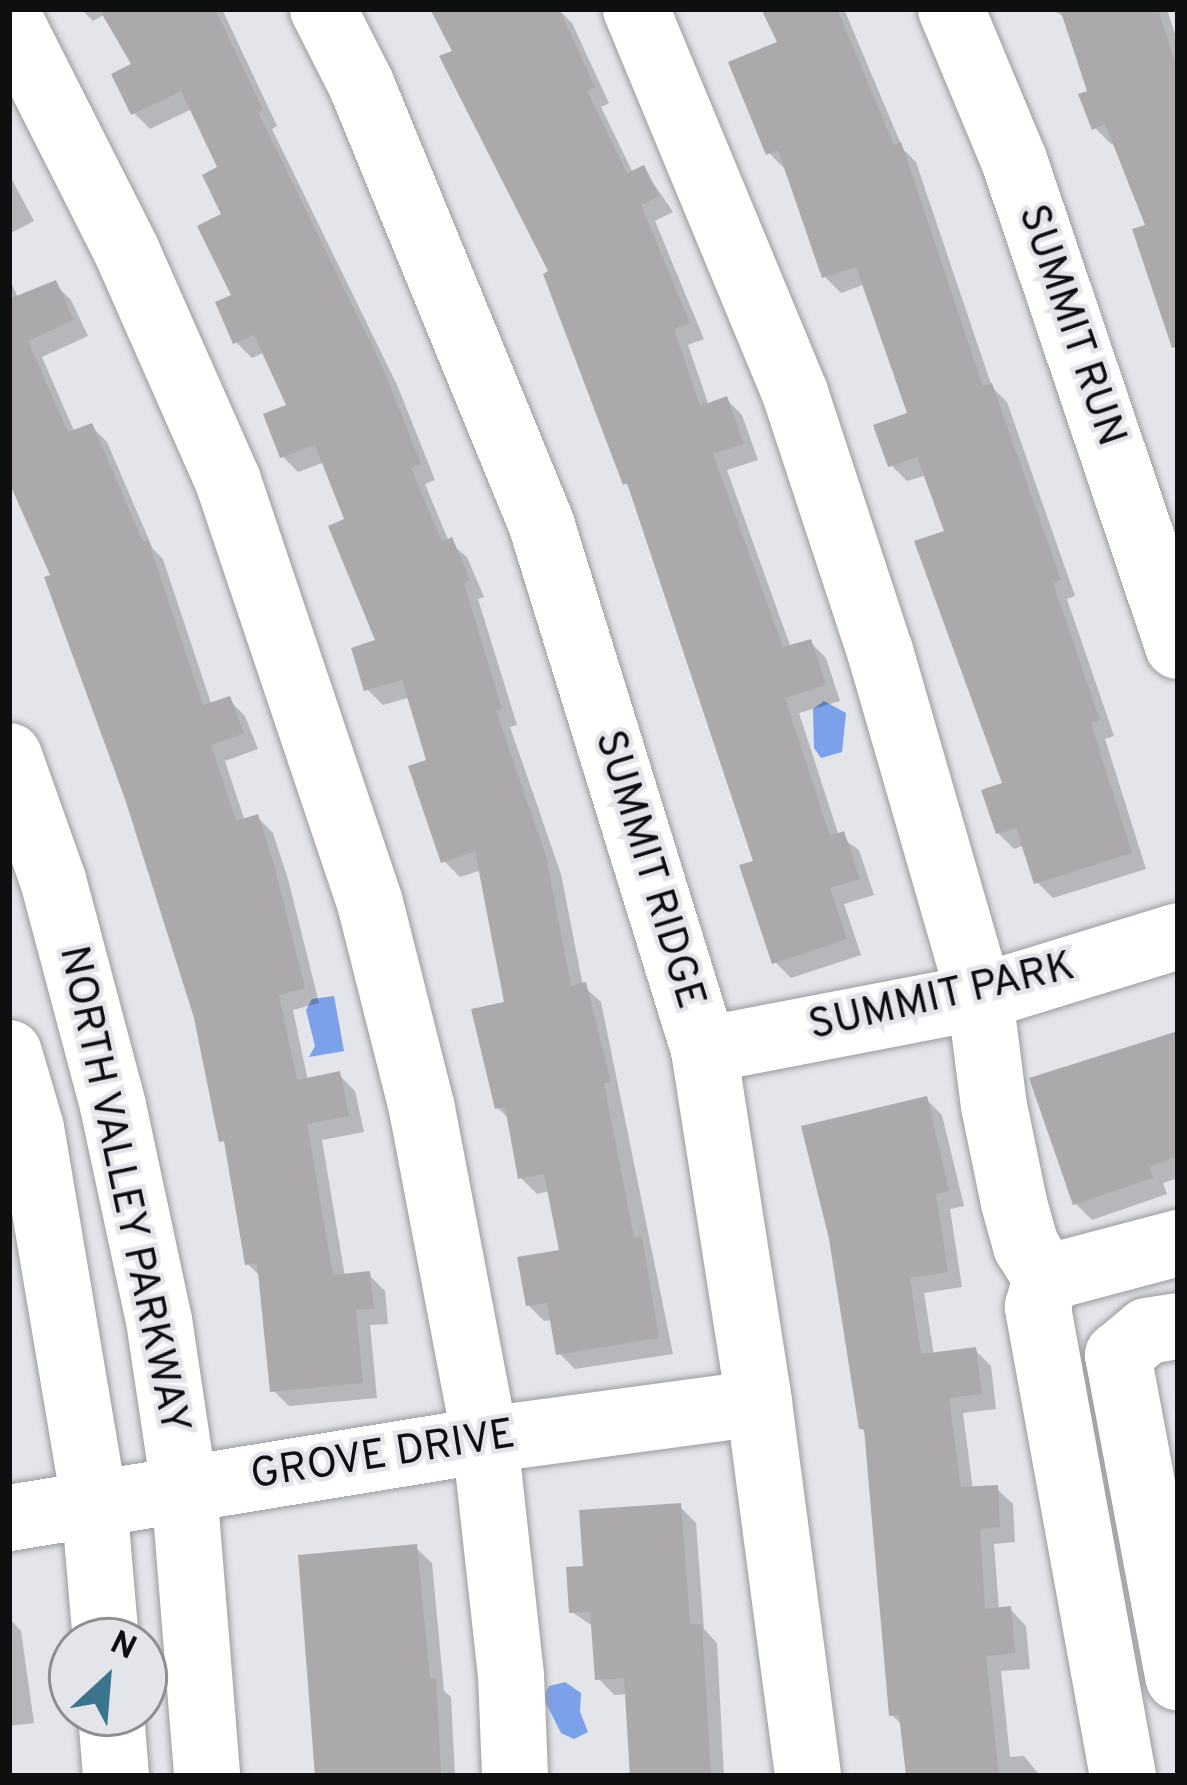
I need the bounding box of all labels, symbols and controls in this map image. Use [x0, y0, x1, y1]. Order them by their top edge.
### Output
street label: SUMMIT RUN [1005, 198, 1135, 454]
street label: SUMMIT RIDGE [582, 724, 714, 1016]
street label: NORTH VALLEY PARKWAY [45, 940, 199, 1440]
street label: SUMMIT PARK [803, 943, 1081, 1053]
street label: GROVE DRIVE [247, 1411, 519, 1503]
north arrow [48, 1617, 168, 1737]
text: N [103, 1623, 142, 1671]

